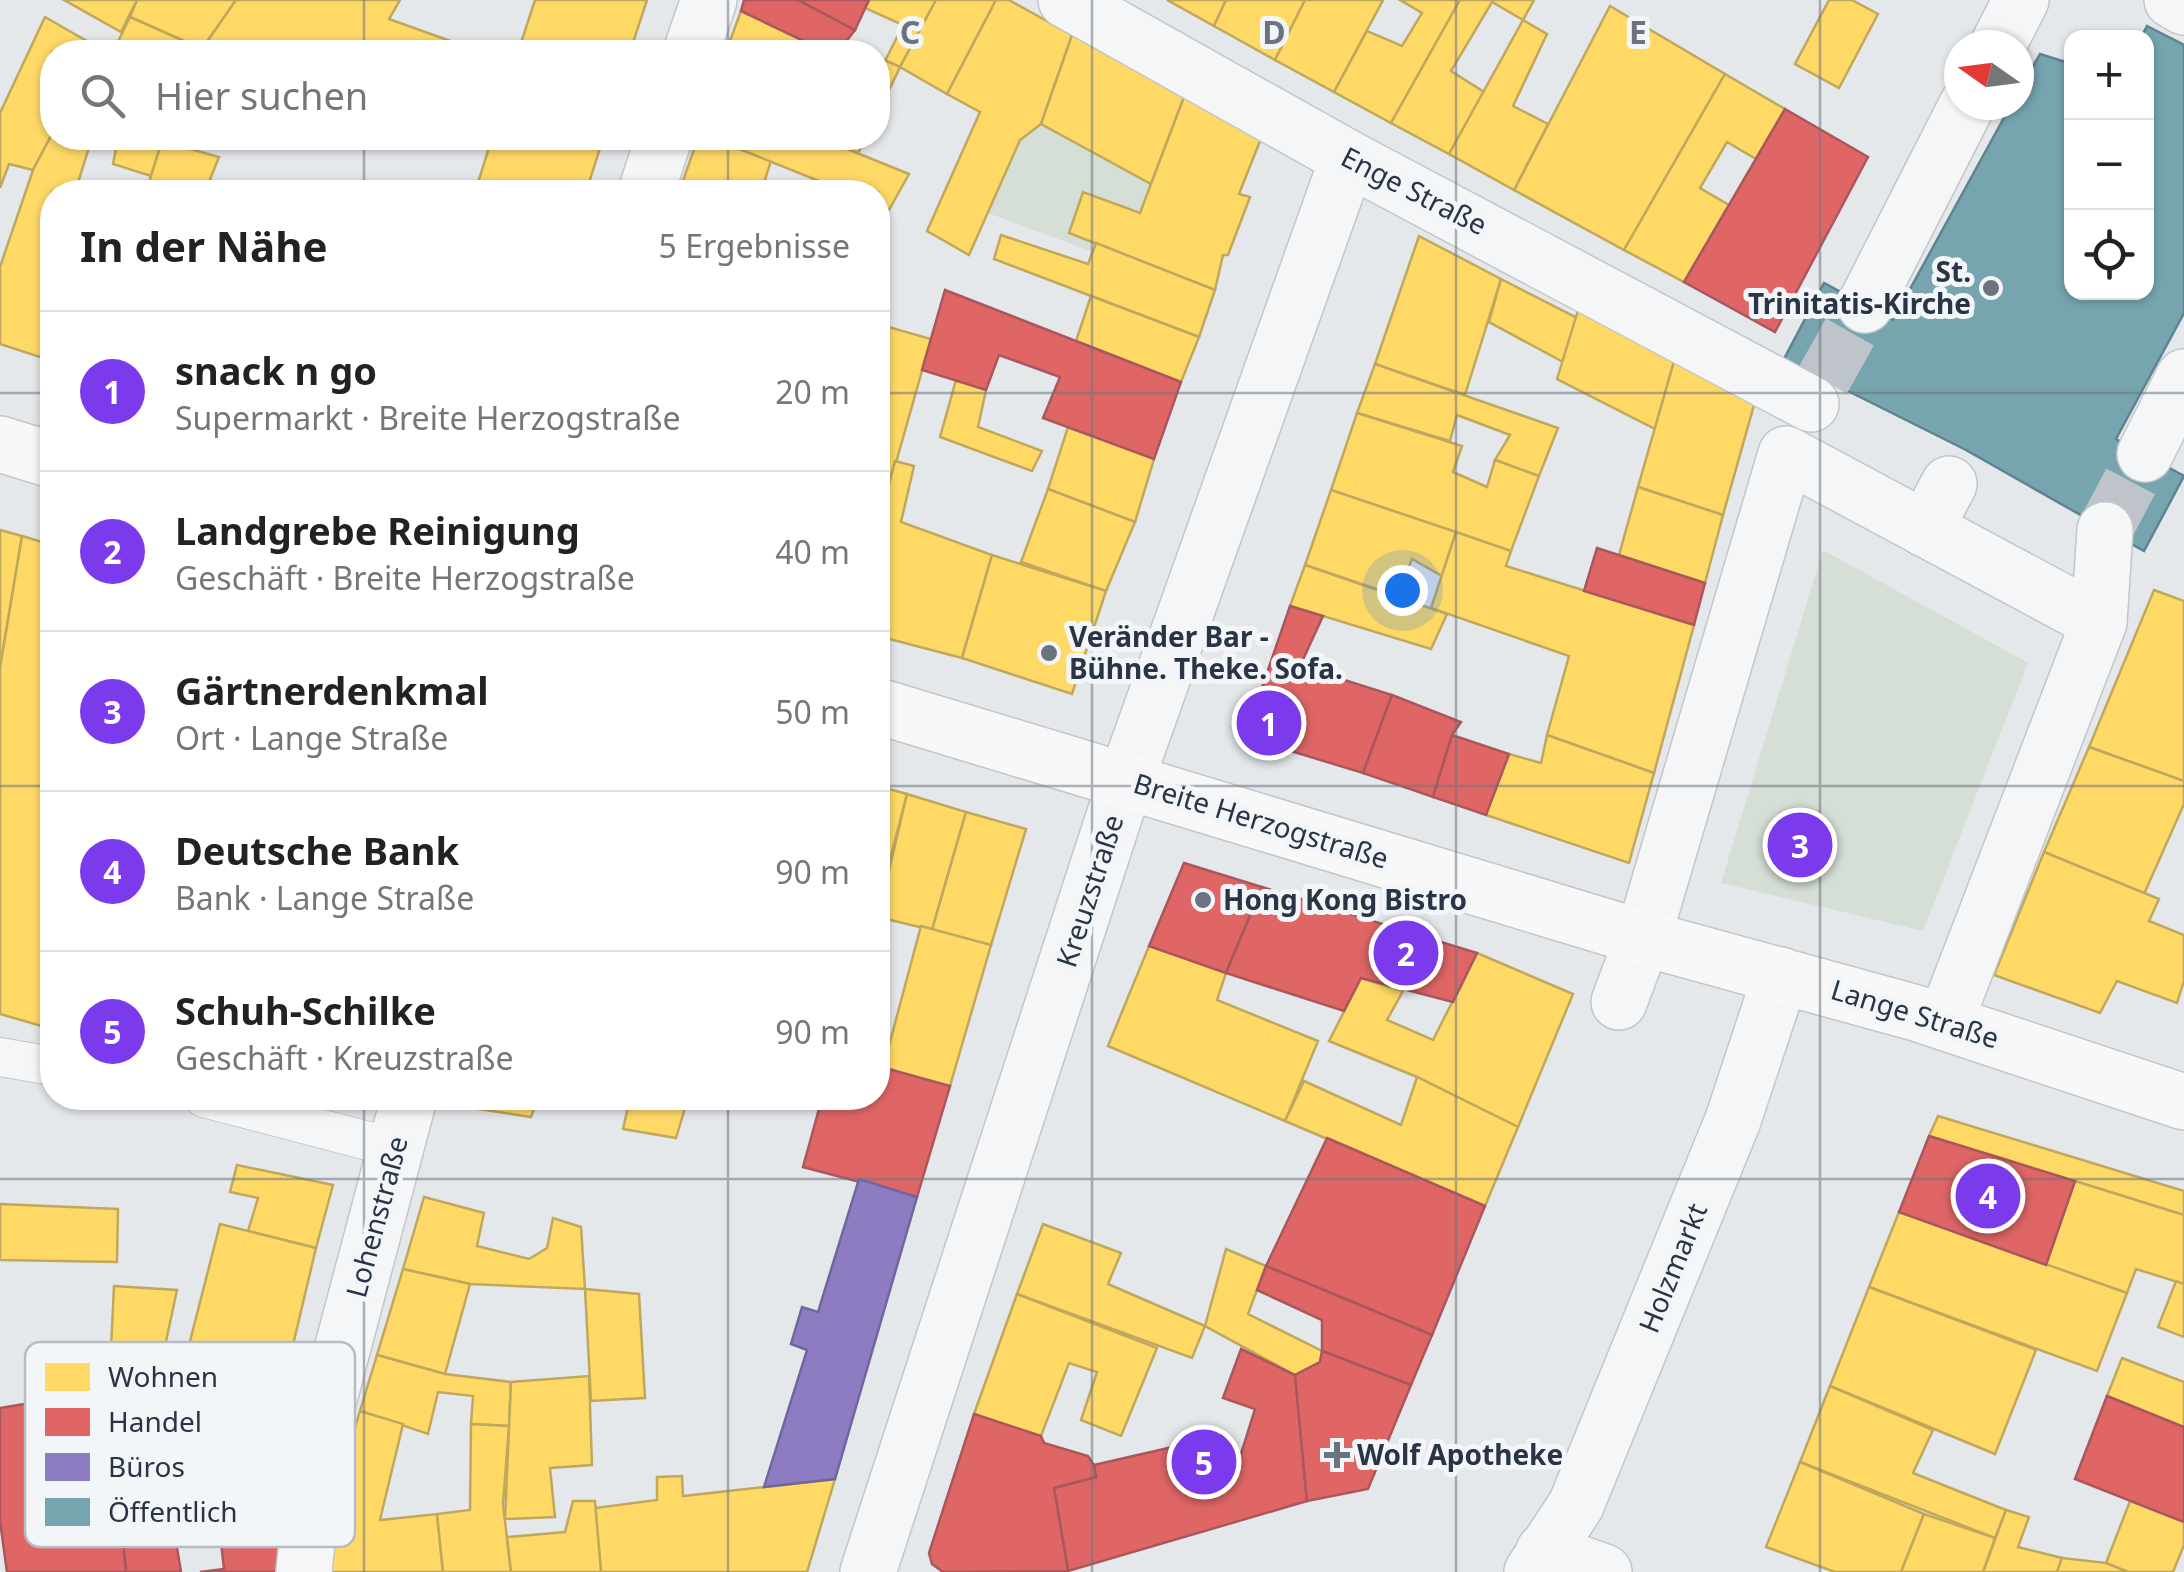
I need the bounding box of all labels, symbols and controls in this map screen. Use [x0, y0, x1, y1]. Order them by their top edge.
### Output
text: C [900, 10, 920, 53]
text: D [1262, 10, 1286, 53]
text: E [1629, 10, 1647, 53]
north arrow [1944, 30, 2034, 120]
map controls [2064, 30, 2154, 300]
button: + [2064, 30, 2154, 120]
search box [40, 40, 890, 150]
icon: search [75, 68, 130, 123]
text: Hier suchen [155, 69, 368, 121]
button: − [2064, 120, 2154, 210]
street label: Enge Straße [1335, 137, 1494, 243]
button: locate [2064, 210, 2154, 300]
text: In der Nähe [80, 217, 328, 274]
text: 5 Ergebnisse [659, 224, 850, 267]
place label: St. Trinitatis-Kirche [1748, 252, 1971, 322]
marker: St. Trinitatis-Kirche [1980, 277, 2002, 299]
text: snack n go [175, 344, 377, 396]
text: 1 [103, 370, 122, 413]
text: 20 m [775, 370, 850, 413]
text: Supermarkt · Breite Herzogstraße [175, 396, 681, 439]
text: Landgrebe Reinigung [175, 504, 580, 556]
text: 2 [103, 530, 122, 573]
text: 40 m [775, 530, 850, 573]
text: Geschäft · Breite Herzogstraße [175, 556, 635, 599]
your location [1377, 565, 1428, 616]
place label: Veränder Bar - Bühne. Theke. Sofa. [1069, 617, 1343, 687]
marker: Veränder Bar - Bühne. Theke. Sofa. [1038, 642, 1060, 664]
text: Gärtnerdenkmal [175, 664, 488, 716]
pin: 1 [1236, 686, 1302, 760]
text: 3 [103, 690, 122, 733]
text: 50 m [775, 690, 850, 733]
text: Ort · Lange Straße [175, 716, 448, 759]
street label: Breite Herzogstraße [1129, 763, 1393, 877]
pin: 3 [1768, 808, 1832, 882]
street label: Kreuzstraße [1047, 810, 1132, 972]
text: Deutsche Bank [175, 824, 459, 876]
text: 4 [103, 850, 122, 893]
text: 90 m [775, 850, 850, 893]
text: Bank · Lange Straße [175, 876, 474, 919]
place label: Hong Kong Bistro [1223, 880, 1467, 918]
marker: Hong Kong Bistro [1192, 889, 1214, 911]
pin: 2 [1374, 916, 1438, 990]
street label: Lange Straße [1827, 969, 2004, 1057]
text: Schuh-Schilke [175, 984, 436, 1036]
text: 5 [103, 1010, 122, 1053]
text: 90 m [775, 1010, 850, 1053]
text: Geschäft · Kreuzstraße [175, 1036, 513, 1079]
street label: Lohenstraße [336, 1132, 416, 1302]
pin: 4 [1956, 1158, 2020, 1234]
street label: Holzmarkt [1629, 1197, 1715, 1338]
legend [25, 1342, 355, 1547]
text: Wohnen [108, 1357, 218, 1395]
text: Handel [108, 1402, 202, 1440]
pin: 5 [1172, 1424, 1236, 1500]
place label: Wolf Apotheke [1357, 1435, 1563, 1473]
marker: Wolf Apotheke [1326, 1444, 1348, 1466]
text: Büros [108, 1447, 185, 1485]
text: Öffentlich [108, 1492, 238, 1530]

